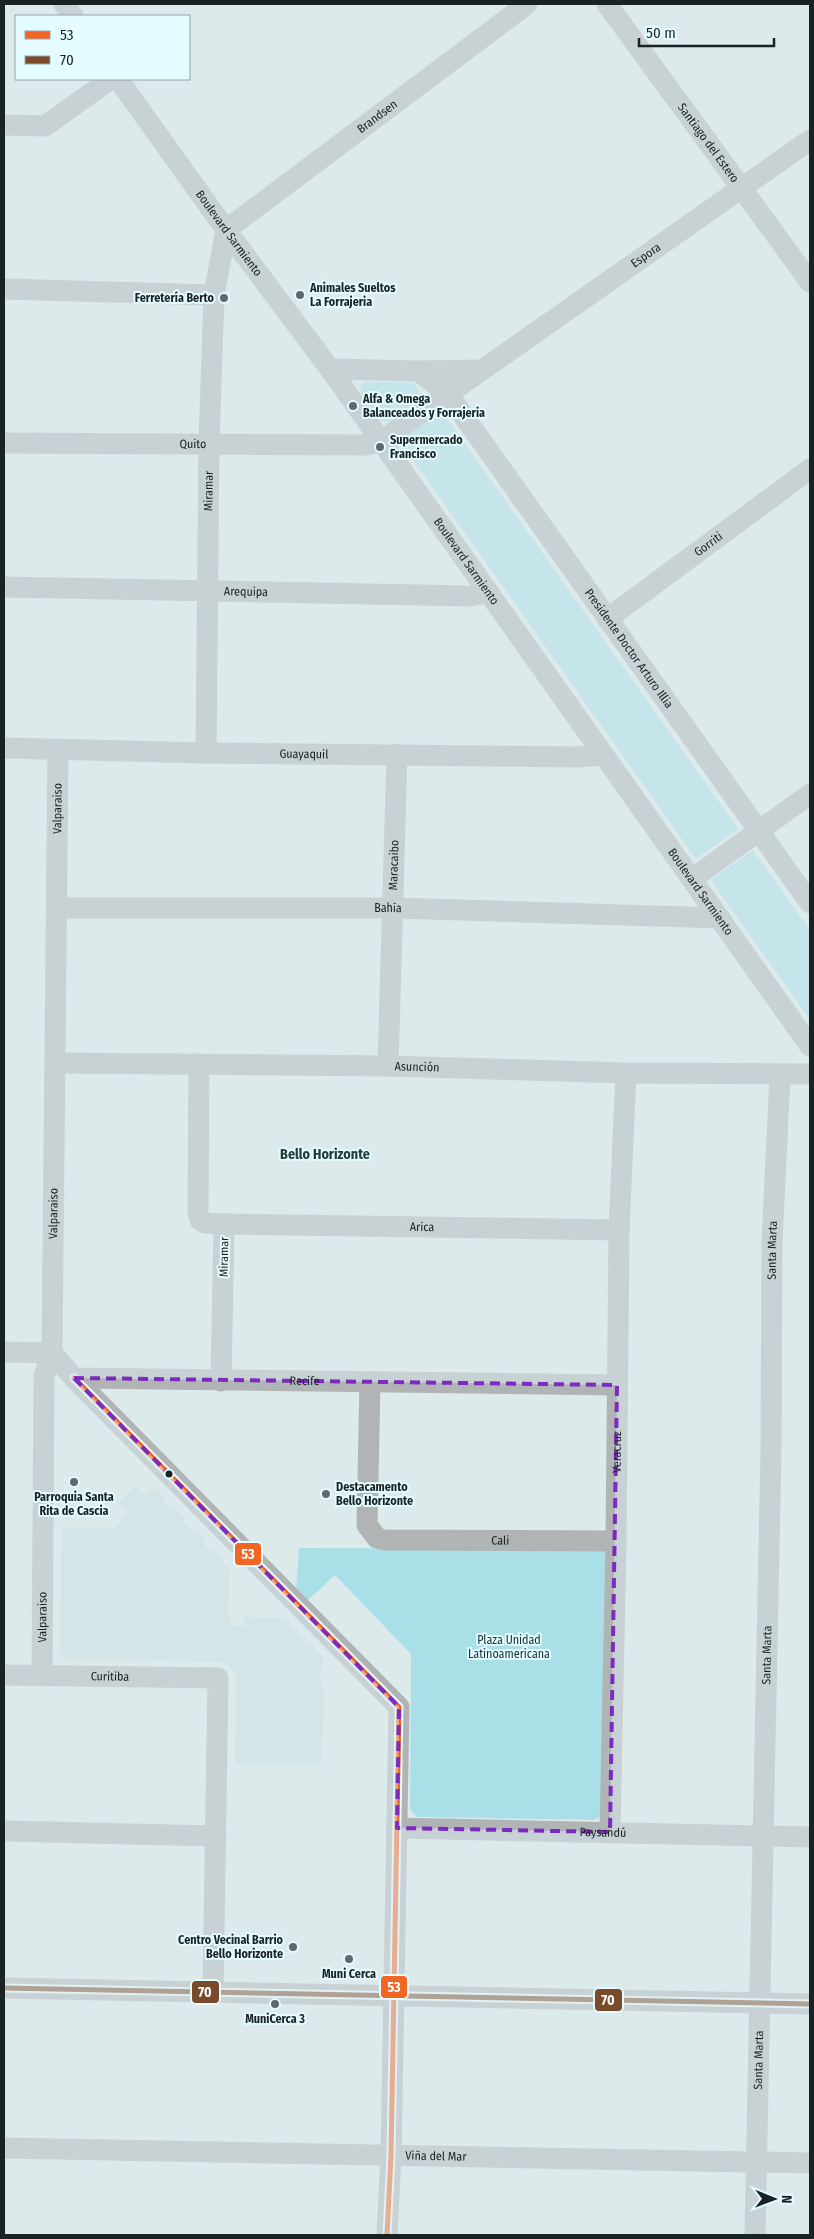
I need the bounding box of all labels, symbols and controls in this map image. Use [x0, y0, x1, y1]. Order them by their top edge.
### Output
legend [15, 15, 190, 80]
scale bar [639, 15, 774, 47]
text: 50 m [646, 24, 676, 42]
text: 53 [60, 26, 74, 44]
text: 70 [60, 51, 74, 69]
street label: Brandsen [354, 97, 400, 136]
street label: Santiago del Estero [675, 101, 742, 185]
street label: Boulevard Sarmiento [193, 188, 265, 279]
street label: Espora [628, 240, 663, 270]
place label: Animales Sueltos La Forrajeria [309, 281, 396, 309]
marker: Animales Sueltos La Forrajeria [294, 289, 306, 301]
place label: Ferretería Berto [135, 291, 215, 305]
marker: Ferretería Berto [218, 292, 230, 304]
place label: Alfa & Omega Balanceados y Forrajeria [362, 392, 485, 420]
marker: Alfa & Omega Balanceados y Forrajeria [347, 400, 359, 412]
place label: Supermercado Francisco [390, 433, 463, 461]
street label: Quito [179, 437, 206, 451]
marker: Supermercado Francisco [374, 441, 386, 453]
street label: Miramar [201, 470, 216, 511]
street label: Boulevard Sarmiento [431, 515, 502, 607]
street label: Gorriti [691, 529, 725, 559]
street label: Arequipa [224, 584, 268, 599]
street label: Presidente Doctor Arturo Illia [582, 586, 676, 711]
street label: Guayaquil [279, 747, 328, 761]
street label: Valparaiso [50, 783, 65, 834]
street label: Maracaibo [386, 839, 402, 891]
street label: Boulevard Sarmiento [665, 846, 736, 938]
street label: Bahía [374, 901, 402, 915]
street label: Asunción [394, 1059, 440, 1075]
district label: Bello Horizonte [280, 1146, 370, 1163]
street label: Valparaiso [46, 1188, 61, 1239]
street label: Arica [410, 1220, 434, 1234]
street label: Santa Marta [765, 1220, 780, 1280]
street label: Miramar [217, 1236, 231, 1277]
street label: Recife [290, 1374, 320, 1388]
street label: Veracruz [610, 1431, 624, 1473]
unlabelled marker [164, 1469, 174, 1479]
marker: Parroquia Santa Rita de Cascia [68, 1476, 80, 1488]
place label: Destacamento Bello Horizonte [336, 1480, 413, 1508]
marker: Destacamento Bello Horizonte [320, 1488, 332, 1500]
place label: Parroquia Santa Rita de Cascia [34, 1490, 114, 1518]
street label: Cali [491, 1533, 509, 1548]
line badge: 53 [234, 1542, 262, 1566]
text: 53 [241, 1546, 255, 1563]
street label: Valparaiso [35, 1591, 50, 1643]
street label: Santa Marta [759, 1625, 774, 1685]
park label: Plaza Unidad Latinoamericana [468, 1633, 550, 1661]
street label: Curitiba [91, 1669, 129, 1684]
street label: Paysandú [579, 1825, 626, 1840]
place label: Centro Vecinal Barrio Bello Horizonte [178, 1933, 284, 1961]
marker: Centro Vecinal Barrio Bello Horizonte [287, 1941, 299, 1953]
marker: Muni Cerca [343, 1953, 355, 1965]
place label: Muni Cerca [322, 1967, 376, 1981]
line badge: 53 [380, 1975, 408, 1999]
text: 53 [387, 1979, 401, 1996]
line badge: 70 [191, 1980, 220, 2004]
text: 70 [198, 1984, 212, 2001]
line badge: 70 [594, 1988, 623, 2012]
text: 70 [601, 1992, 615, 2009]
marker: MuniCerca 3 [269, 1998, 281, 2010]
place label: MuniCerca 3 [245, 2012, 305, 2026]
street label: Santa Marta [751, 2030, 766, 2090]
street label: Viña del Mar [405, 2148, 467, 2164]
north arrow [749, 2174, 799, 2224]
text: N [778, 2195, 795, 2204]

